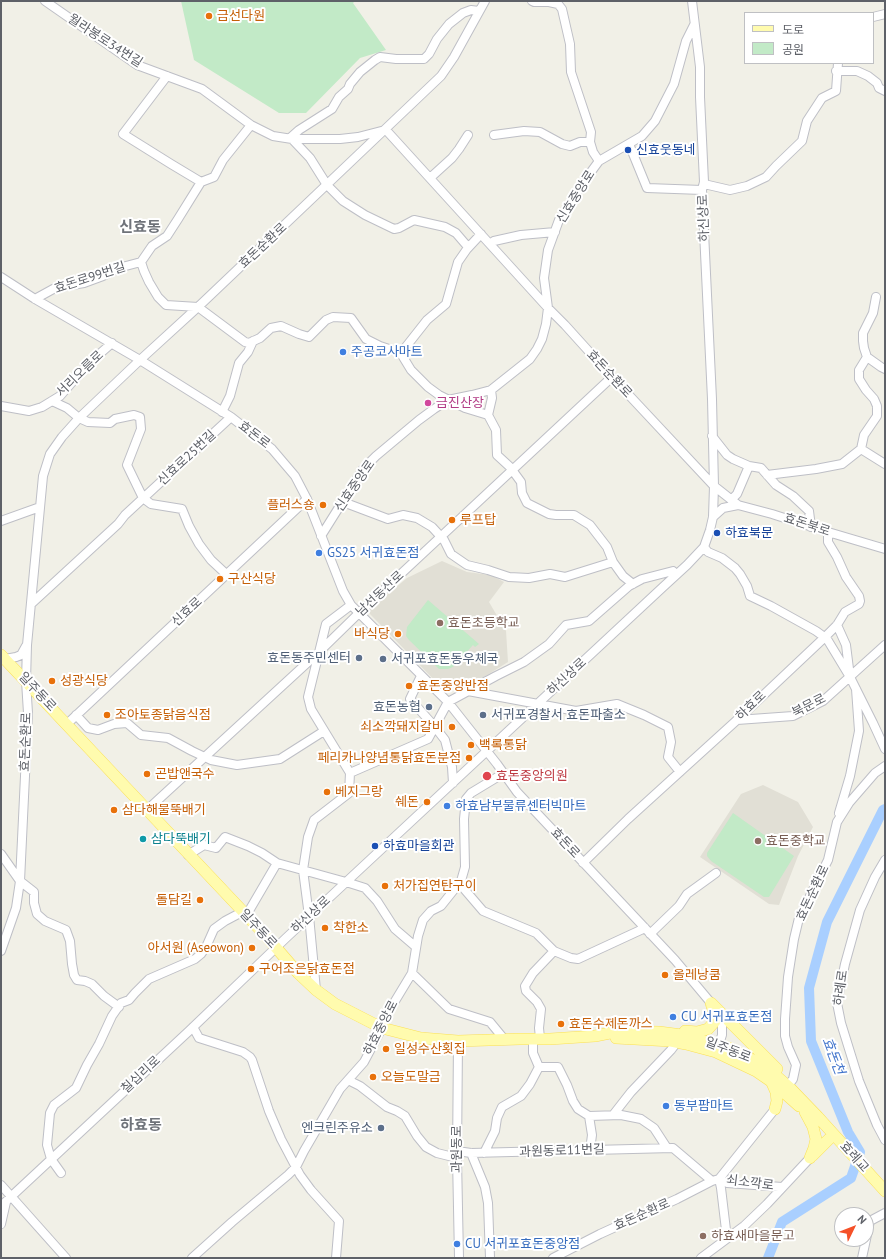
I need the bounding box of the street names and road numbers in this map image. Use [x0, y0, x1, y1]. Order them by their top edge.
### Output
street label: 월라봉로34번길 [65, 11, 145, 71]
street label: 신효중앙로 [554, 168, 598, 226]
street label: 하신상로 [695, 194, 713, 242]
street label: 효돈순환로 [236, 220, 290, 272]
street label: 효돈로99번길 [52, 259, 128, 297]
street label: 효돈순환로 [583, 347, 635, 401]
street label: 서리오름로 [53, 348, 107, 400]
street label: 효돈로 [235, 418, 273, 452]
street label: 신효로25번길 [155, 427, 219, 489]
street label: 신효중앙로 [331, 457, 379, 515]
street label: 효돈북로 [782, 510, 832, 540]
street label: 남선동산로 [353, 568, 407, 620]
street label: 신효로 [169, 594, 205, 630]
street label: 하신상로 [544, 655, 590, 699]
street label: 일주동로 [15, 669, 59, 715]
street label: 하효로 [733, 688, 769, 724]
street label: 북문로 [789, 691, 829, 721]
street label: 효돈순환로 [17, 712, 35, 772]
street label: 효돈로 [547, 825, 583, 861]
street label: 효돈순환로 [793, 863, 833, 923]
street label: 하신상로 [288, 893, 334, 937]
street label: 일주동로 [236, 906, 280, 952]
street label: 하례로 [831, 969, 851, 1007]
street label: 하효중앙로 [360, 998, 402, 1058]
street label: 일주동로 [703, 1034, 753, 1066]
street label: 칠십리로 [118, 1053, 164, 1097]
street label: 과원동로 [449, 1125, 465, 1173]
street label: 효례교 [836, 1138, 872, 1176]
street label: 과원동로11번길 [519, 1142, 605, 1160]
street label: 쇠소깍로 [725, 1172, 775, 1194]
street label: 효돈순환로 [612, 1196, 672, 1234]

